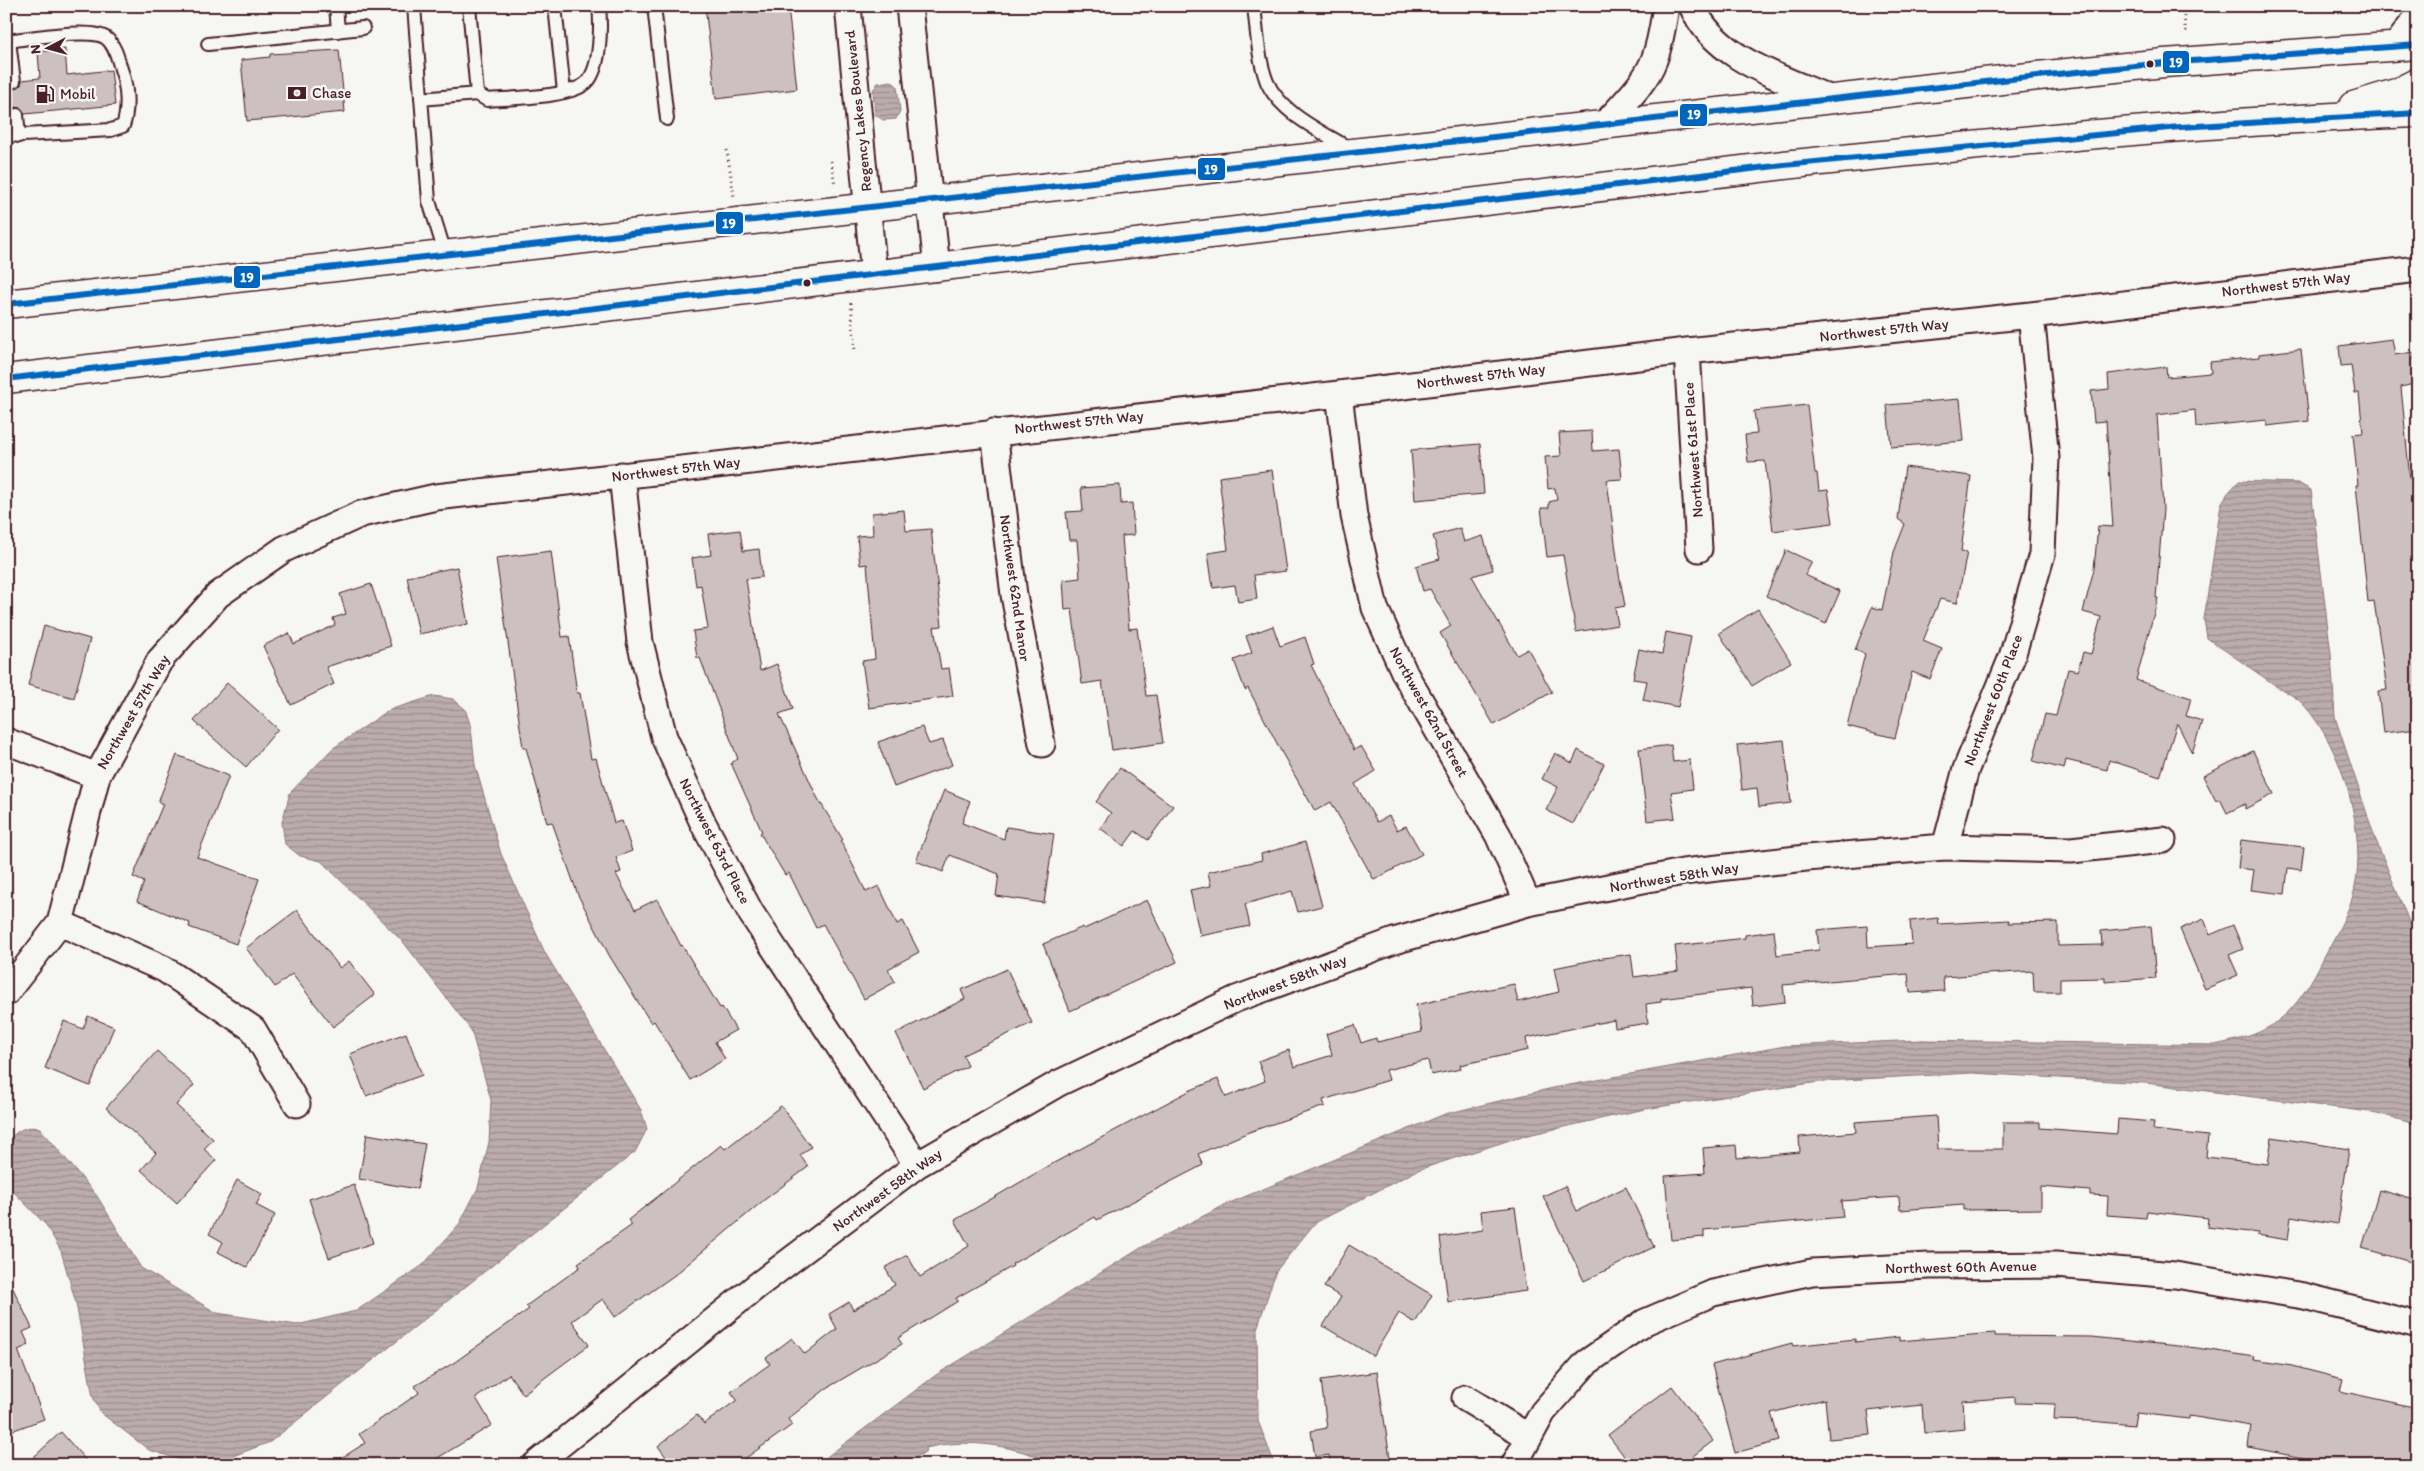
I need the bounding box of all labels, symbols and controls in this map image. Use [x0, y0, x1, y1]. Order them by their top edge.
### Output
north arrow [22, 22, 72, 72]
street label: Regency Lakes Boulevard [841, 29, 875, 193]
text: N [27, 44, 45, 55]
line badge: 19 [2162, 50, 2190, 74]
text: 19 [2169, 54, 2183, 71]
unlabelled marker [2145, 59, 2155, 69]
bank icon: Chase [286, 82, 308, 104]
fuel station icon: Mobil [34, 83, 56, 105]
place label: Chase [312, 84, 351, 102]
place label: Mobil [60, 85, 96, 103]
line badge: 19 [1679, 103, 1708, 127]
text: 19 [1687, 106, 1701, 123]
line badge: 19 [1197, 157, 1226, 181]
text: 19 [1204, 161, 1218, 178]
line badge: 19 [715, 211, 744, 235]
text: 19 [722, 215, 736, 232]
line badge: 19 [233, 265, 261, 289]
street label: Northwest 57th Way [2221, 267, 2351, 301]
text: 19 [240, 269, 254, 286]
unlabelled marker [802, 278, 812, 288]
street label: Northwest 57th Way [1819, 314, 1949, 346]
street label: Northwest 57th Way [1416, 359, 1546, 393]
street label: Northwest 61st Place [1679, 382, 1707, 518]
street label: Northwest 57th Way [1014, 406, 1144, 438]
street label: Northwest 57th Way [611, 452, 741, 486]
street label: Northwest 62nd Manor [996, 514, 1034, 662]
street label: Northwest 60th Place [1960, 632, 2026, 768]
street label: Northwest 62nd Street [1386, 644, 1472, 781]
street label: Northwest 57th Way [93, 651, 173, 773]
street label: Northwest 63rd Place [676, 775, 754, 907]
street label: Northwest 58th Way [1608, 858, 1740, 896]
street label: Northwest 58th Way [1221, 950, 1349, 1014]
street label: Northwest 58th Way [829, 1144, 945, 1236]
street label: Northwest 60th Avenue [1885, 1257, 2037, 1277]

